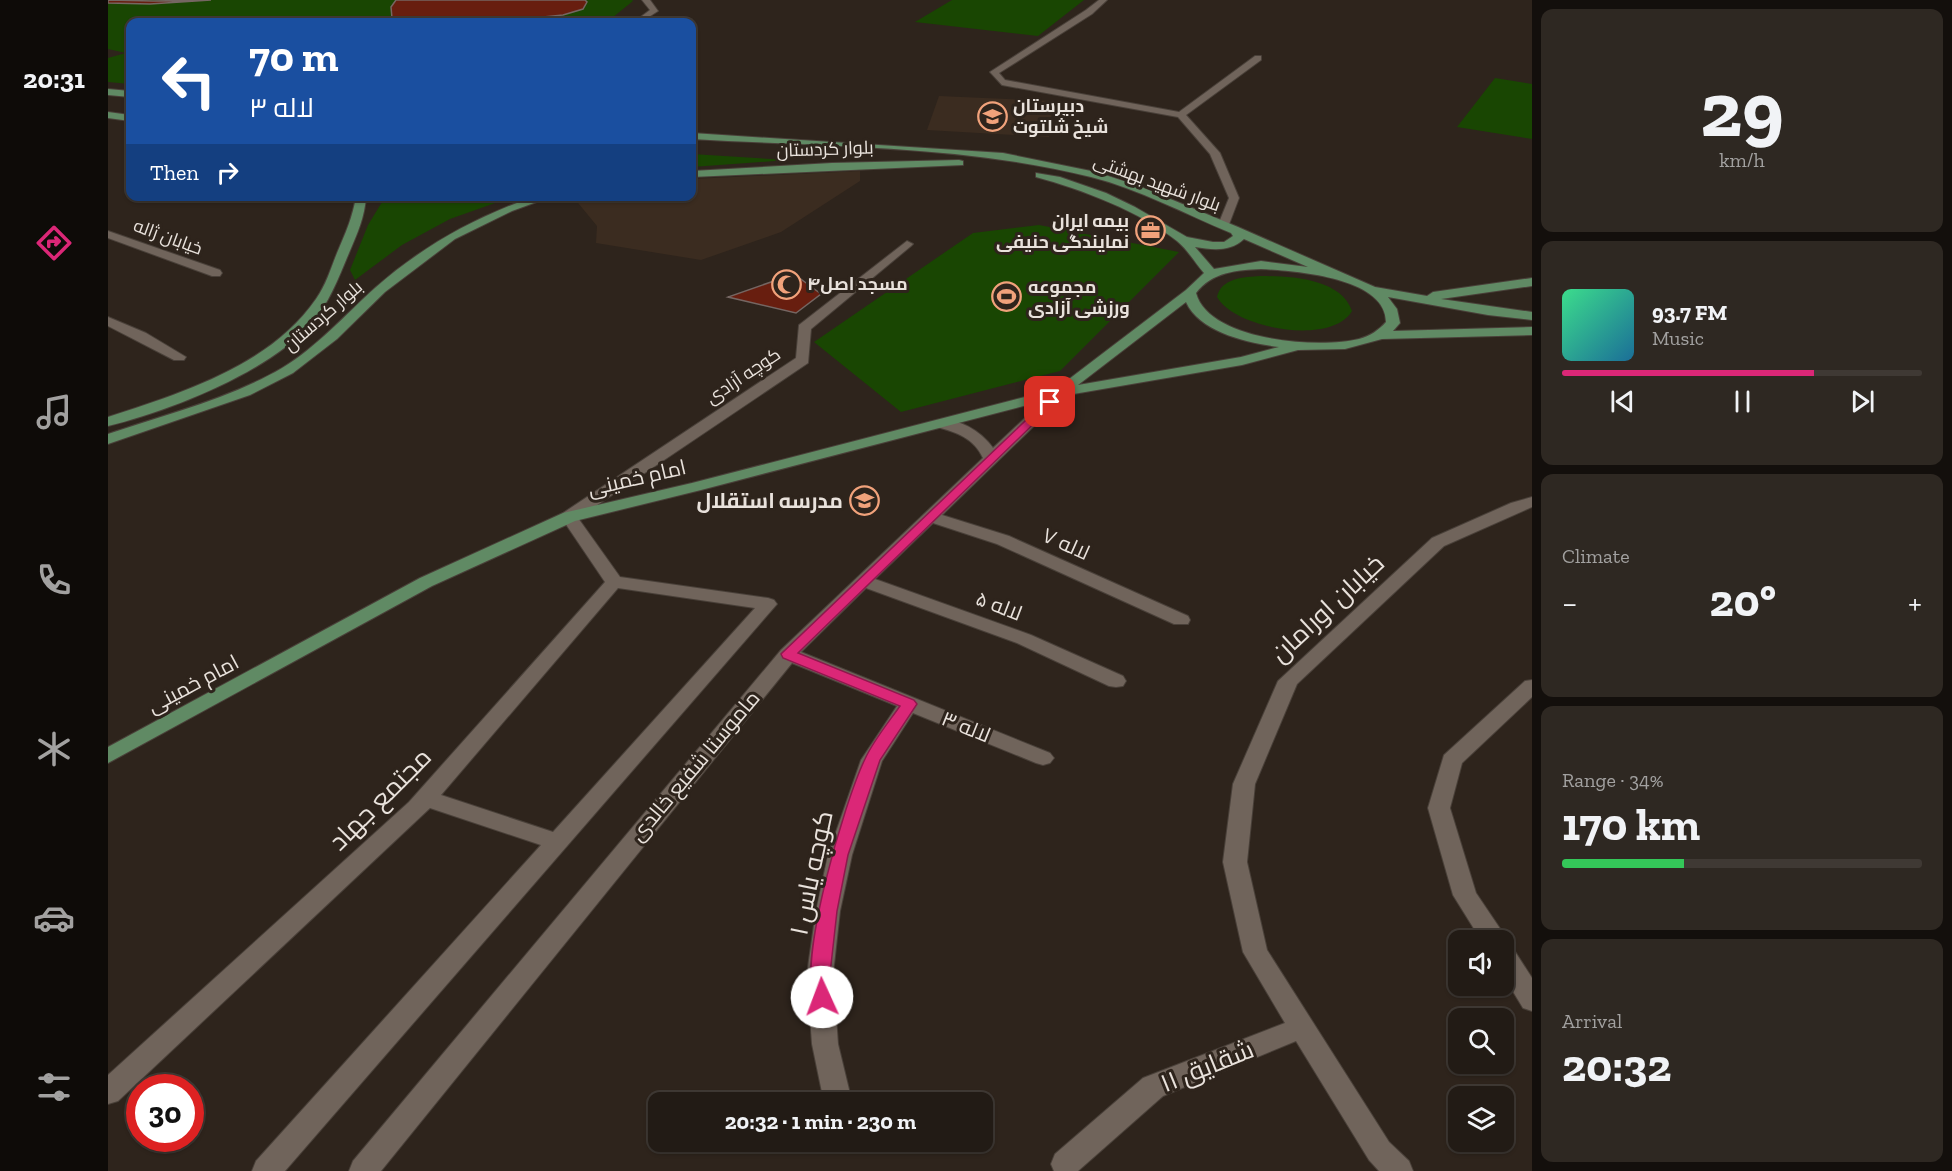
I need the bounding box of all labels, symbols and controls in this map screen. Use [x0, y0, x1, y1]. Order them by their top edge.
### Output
text: 70 m [249, 31, 339, 82]
icon: left [150, 42, 228, 120]
text: 29 [1700, 62, 1784, 156]
text: 20:31 [23, 63, 85, 95]
text: لاله ۳ [249, 92, 314, 124]
place label: دبیرستان شیخ شلتوت [1013, 95, 1108, 139]
school or university icon: دبیرستان شیخ شلتوت [976, 100, 1008, 132]
street label: بلوار کردستان [776, 136, 874, 162]
text: km/h [1719, 148, 1765, 172]
street label: بلوار شهید بهشتی [1090, 150, 1224, 216]
icon: right [211, 156, 244, 189]
text: Then [150, 159, 199, 186]
place label: بیمه ایران نمایندگی حنیفی [996, 210, 1129, 253]
street label: خیابان ژاله [131, 214, 205, 260]
office icon: بیمه ایران نمایندگی حنیفی [1134, 215, 1166, 247]
icon: directions [33, 222, 75, 264]
mosque icon: مسجد اصل۴ [770, 268, 802, 300]
place label: مسجد اصل۴ [807, 273, 908, 295]
street label: بلوار کردستان [279, 276, 367, 356]
place label: مجموعه ورزشی آزادی [1028, 276, 1130, 319]
sports icon: مجموعه ورزشی آزادی [991, 281, 1023, 313]
text: 93.7 FM [1652, 299, 1727, 326]
text: Music [1652, 326, 1704, 350]
street label: کوچه آزادی [701, 343, 785, 410]
pin [1024, 376, 1075, 427]
icon: arrive [1033, 385, 1066, 418]
icon: previous [1606, 385, 1639, 418]
icon: pause [1726, 385, 1759, 418]
icon: next [1846, 385, 1879, 418]
icon: music [33, 391, 75, 433]
street label: امام خمینی [585, 454, 689, 503]
school or university icon: مدرسه استقلال [848, 485, 880, 517]
place label: مدرسه استقلال [697, 488, 843, 513]
street label: لاله ۷ [1039, 522, 1094, 565]
text: Climate [1562, 544, 1630, 568]
street label: خیابان اورامان [1263, 547, 1391, 669]
icon: phone [33, 559, 75, 601]
text: 20° [1710, 574, 1776, 628]
text: − [1562, 583, 1577, 622]
text: + [1908, 583, 1922, 622]
street label: لاله ۵ [972, 585, 1026, 626]
street label: امام خمینی [143, 649, 244, 720]
street label: ماموستا شفیع خالدی [624, 685, 766, 847]
street label: لاله ۳ [938, 706, 994, 748]
icon: climate [33, 728, 75, 770]
street label: مجتمع جهاد [322, 741, 439, 858]
text: Range · 34% [1562, 768, 1664, 792]
text: 170 km [1562, 798, 1700, 852]
street label: کوچه یاس ۱ [782, 808, 841, 938]
icon: car [33, 897, 75, 939]
map controls [1448, 930, 1514, 1152]
button: sound [1448, 930, 1514, 996]
position arrow [790, 965, 854, 1029]
button: search [1448, 1008, 1514, 1074]
text: Arrival [1562, 1009, 1622, 1033]
street label: شقایق ۱۱ [1156, 1033, 1258, 1099]
text: 20:32 [1562, 1039, 1671, 1093]
icon: filters [33, 1066, 75, 1108]
speed limit sign: 30 [126, 1074, 204, 1152]
button: layers [1448, 1086, 1514, 1152]
text: 20:32 · 1 min · 230 m [725, 1108, 916, 1135]

